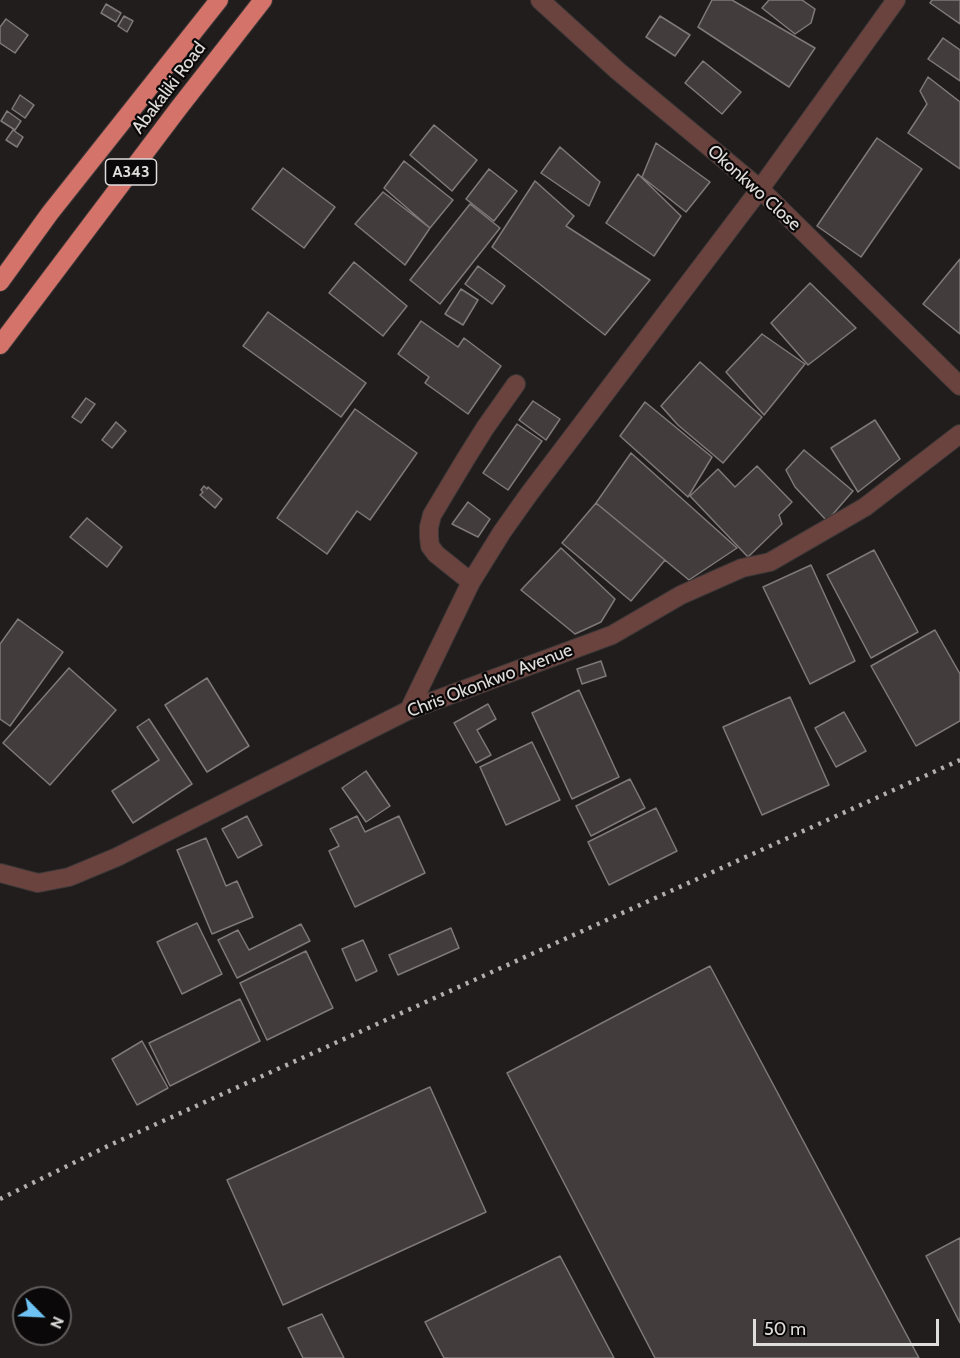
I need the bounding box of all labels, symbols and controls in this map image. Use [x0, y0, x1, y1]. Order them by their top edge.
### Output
street label: Abakaliki Road [127, 38, 211, 138]
street label: Okonkwo Close [703, 140, 805, 236]
road number: A343 [106, 159, 156, 185]
street label: Chris Okonkwo Avenue [404, 640, 576, 722]
north arrow [12, 1286, 72, 1346]
scale bar [756, 1307, 942, 1345]
text: N [46, 1314, 68, 1332]
text: 50 m [764, 1318, 806, 1340]

